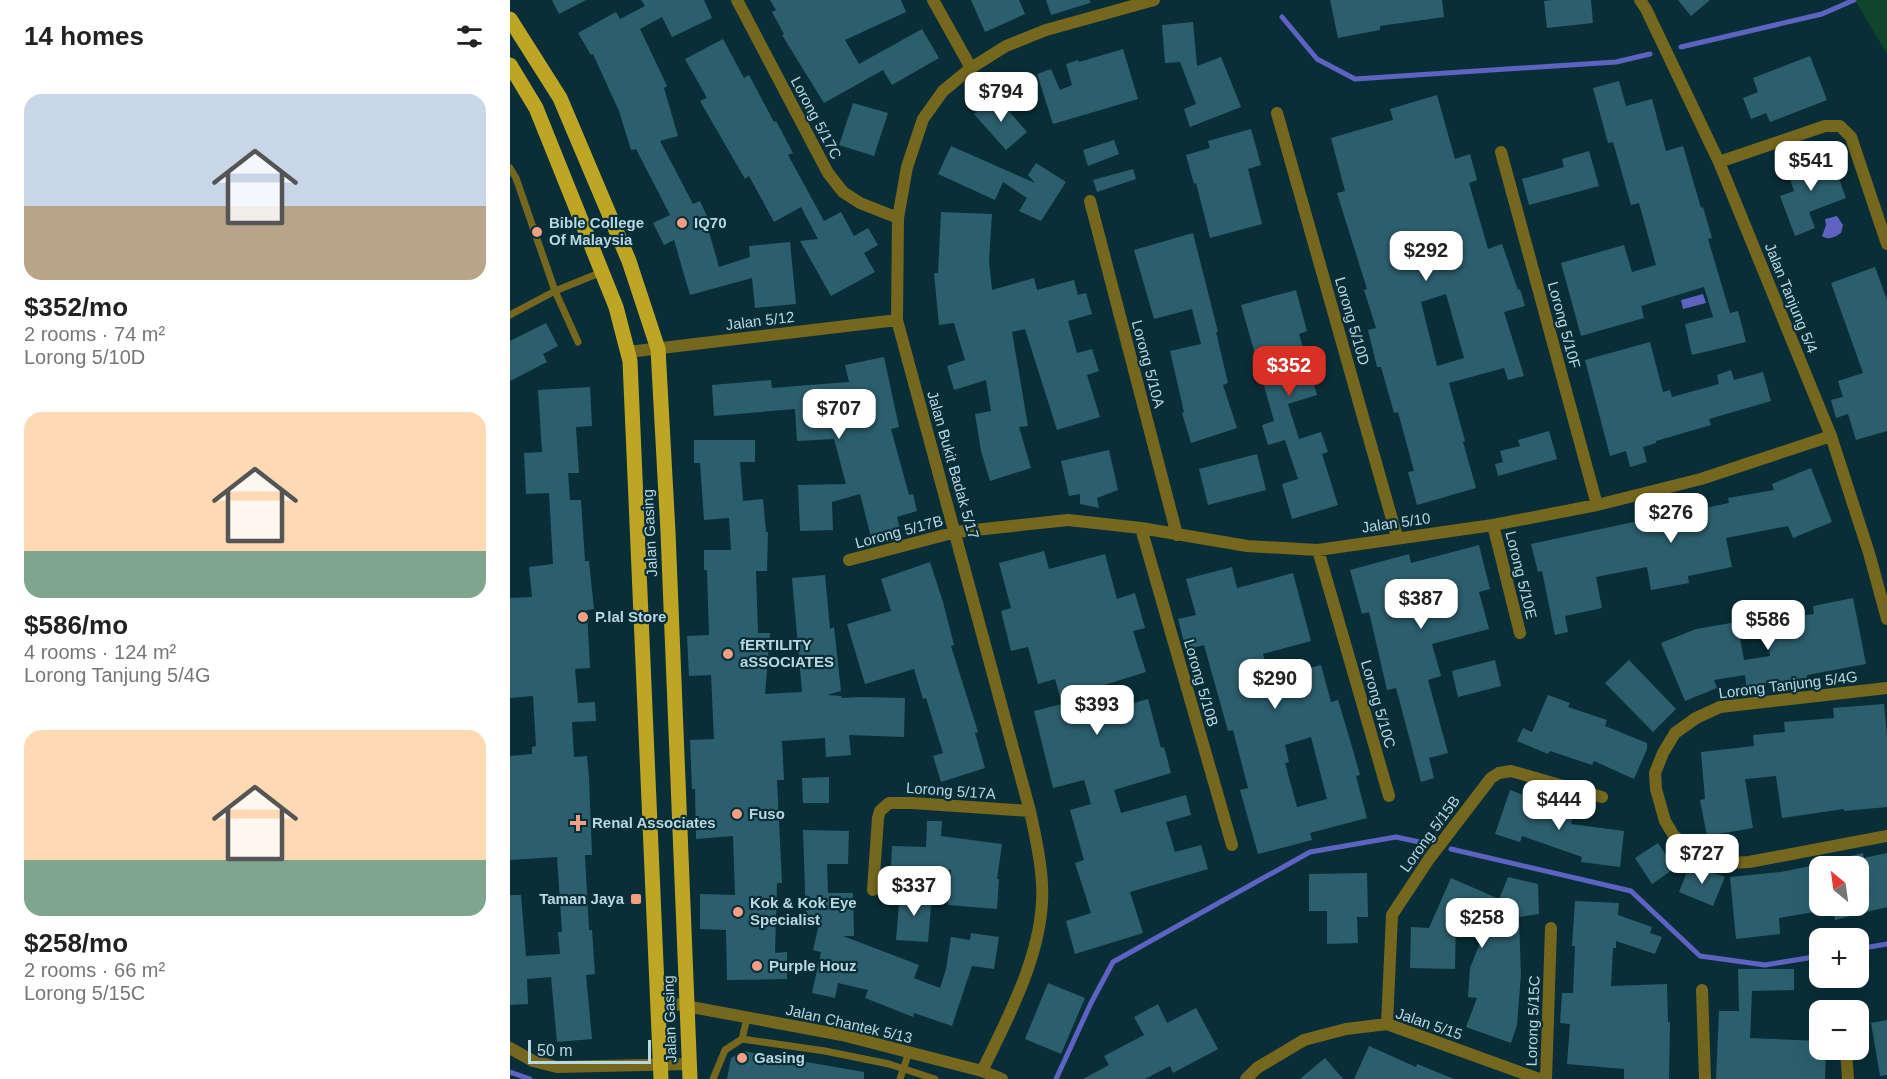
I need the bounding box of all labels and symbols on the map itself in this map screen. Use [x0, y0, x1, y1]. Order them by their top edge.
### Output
pin: $794 [965, 72, 1037, 123]
street label: Lorong 5/17C [788, 74, 845, 162]
pin: $541 [1775, 141, 1847, 192]
place label: Bible College Of Malaysia [549, 214, 644, 248]
place label: IQ70 [694, 214, 727, 231]
marker: IQ70 [675, 216, 689, 230]
marker: Bible College Of Malaysia [530, 225, 544, 239]
pin: $292 [1390, 231, 1462, 282]
street label: Jalan Tanjung 5/4 [1762, 240, 1821, 355]
street label: Lorong 5/10D [1332, 275, 1373, 367]
street label: Lorong 5/10F [1545, 280, 1584, 370]
street label: Jalan 5/12 [725, 308, 795, 333]
street label: Lorong 5/10A [1129, 318, 1168, 410]
pin: $352 [1253, 346, 1325, 397]
pin: $707 [803, 389, 875, 440]
street label: Jalan Bukit Badak 5/17 [924, 389, 983, 541]
street label: Jalan Gasing [639, 489, 660, 577]
pin: $276 [1635, 493, 1707, 544]
street label: Jalan 5/10 [1360, 509, 1431, 536]
street label: Lorong 5/17B [853, 512, 945, 551]
street label: Lorong 5/10E [1502, 529, 1541, 621]
pin: $387 [1385, 579, 1457, 630]
pin: $586 [1732, 600, 1804, 651]
place label: P.lal Store [595, 608, 666, 625]
marker: P.lal Store [576, 610, 590, 624]
place label: fERTILITY aSSOCIATES [740, 636, 834, 670]
street label: Lorong 5/10B [1181, 637, 1222, 728]
marker: fERTILITY aSSOCIATES [721, 647, 735, 661]
street label: Lorong 5/10C [1358, 658, 1399, 750]
pin: $290 [1239, 659, 1311, 710]
street label: Lorong Tanjung 5/4G [1718, 668, 1858, 701]
pin: $393 [1061, 685, 1133, 736]
street label: Lorong 5/17A [906, 779, 997, 802]
pin: $444 [1523, 780, 1595, 831]
street label: Lorong 5/15B [1396, 792, 1463, 875]
place label: Fuso [749, 805, 785, 822]
marker: Fuso [730, 807, 744, 821]
marker: Renal Associates [569, 814, 587, 832]
place label: Renal Associates [592, 814, 716, 831]
pin: $727 [1666, 834, 1738, 885]
north arrow [1809, 856, 1869, 916]
pin: $337 [878, 866, 950, 917]
place label: Taman Jaya [539, 890, 625, 907]
marker: Taman Jaya [629, 892, 643, 906]
place label: Kok & Kok Eye Specialist [750, 894, 857, 928]
pin: $258 [1446, 898, 1518, 949]
marker: Kok & Kok Eye Specialist [731, 905, 745, 919]
place label: Purple Houz [769, 957, 857, 974]
marker: Purple Houz [750, 959, 764, 973]
street label: Jalan Gasing [659, 975, 680, 1063]
street label: Lorong 5/15C [1522, 975, 1543, 1067]
street label: Jalan Chantek 5/13 [784, 1001, 914, 1046]
street label: Jalan 5/15 [1394, 1004, 1465, 1043]
scale bar [528, 1037, 651, 1064]
place label: Gasing [754, 1049, 805, 1066]
marker: Gasing [735, 1051, 749, 1065]

